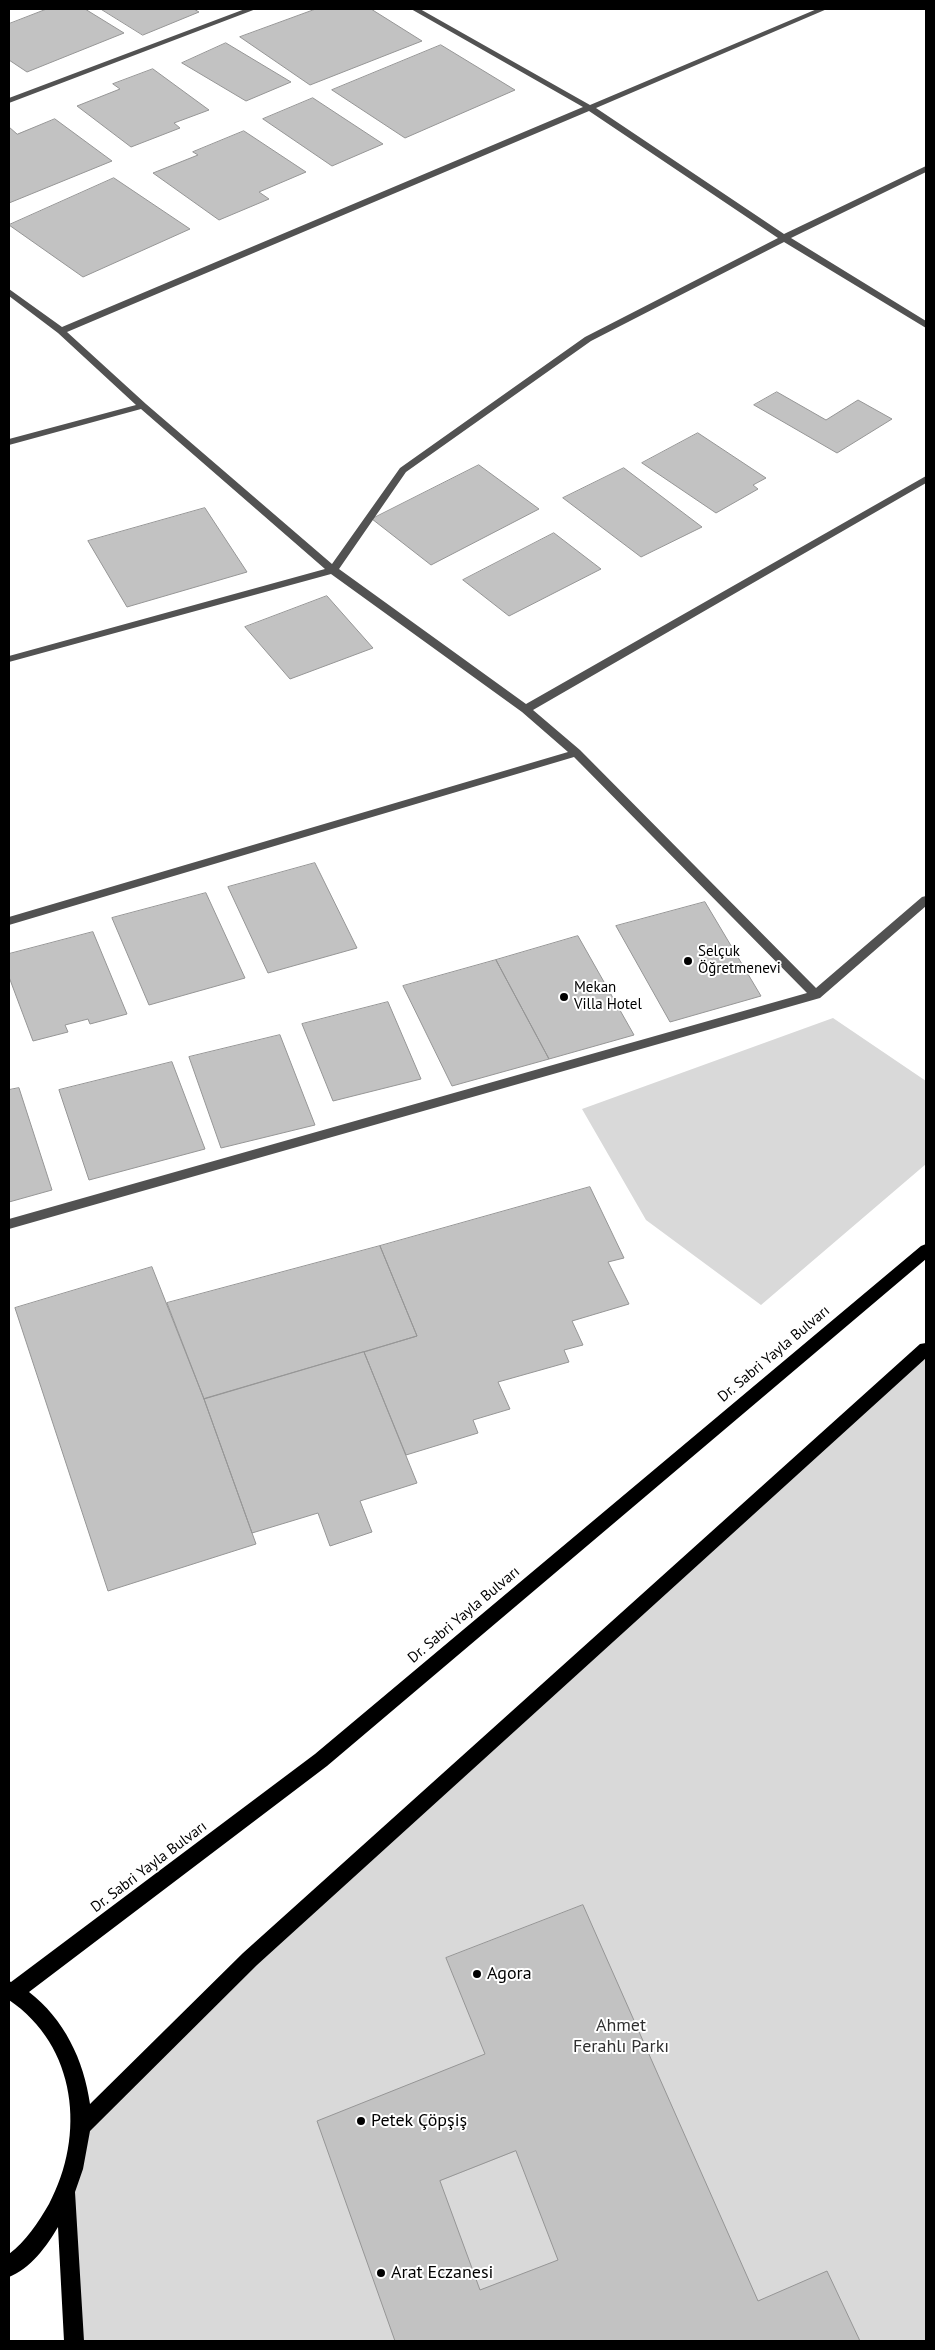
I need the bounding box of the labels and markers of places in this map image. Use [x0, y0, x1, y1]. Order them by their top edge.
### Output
place label: Selçuk Öğretmenevi [698, 943, 781, 978]
marker: Selçuk Öğretmenevi [682, 955, 694, 967]
place label: Mekan Villa Hotel [574, 979, 642, 1014]
marker: Mekan Villa Hotel [558, 991, 570, 1003]
place label: Agora [487, 1963, 532, 1985]
marker: Agora [471, 1968, 483, 1980]
place label: Petek Çöpşiş [371, 2110, 467, 2132]
marker: Petek Çöpşiş [355, 2115, 367, 2127]
place label: Arat Eczanesi [391, 2262, 493, 2284]
marker: Arat Eczanesi [375, 2267, 387, 2279]

